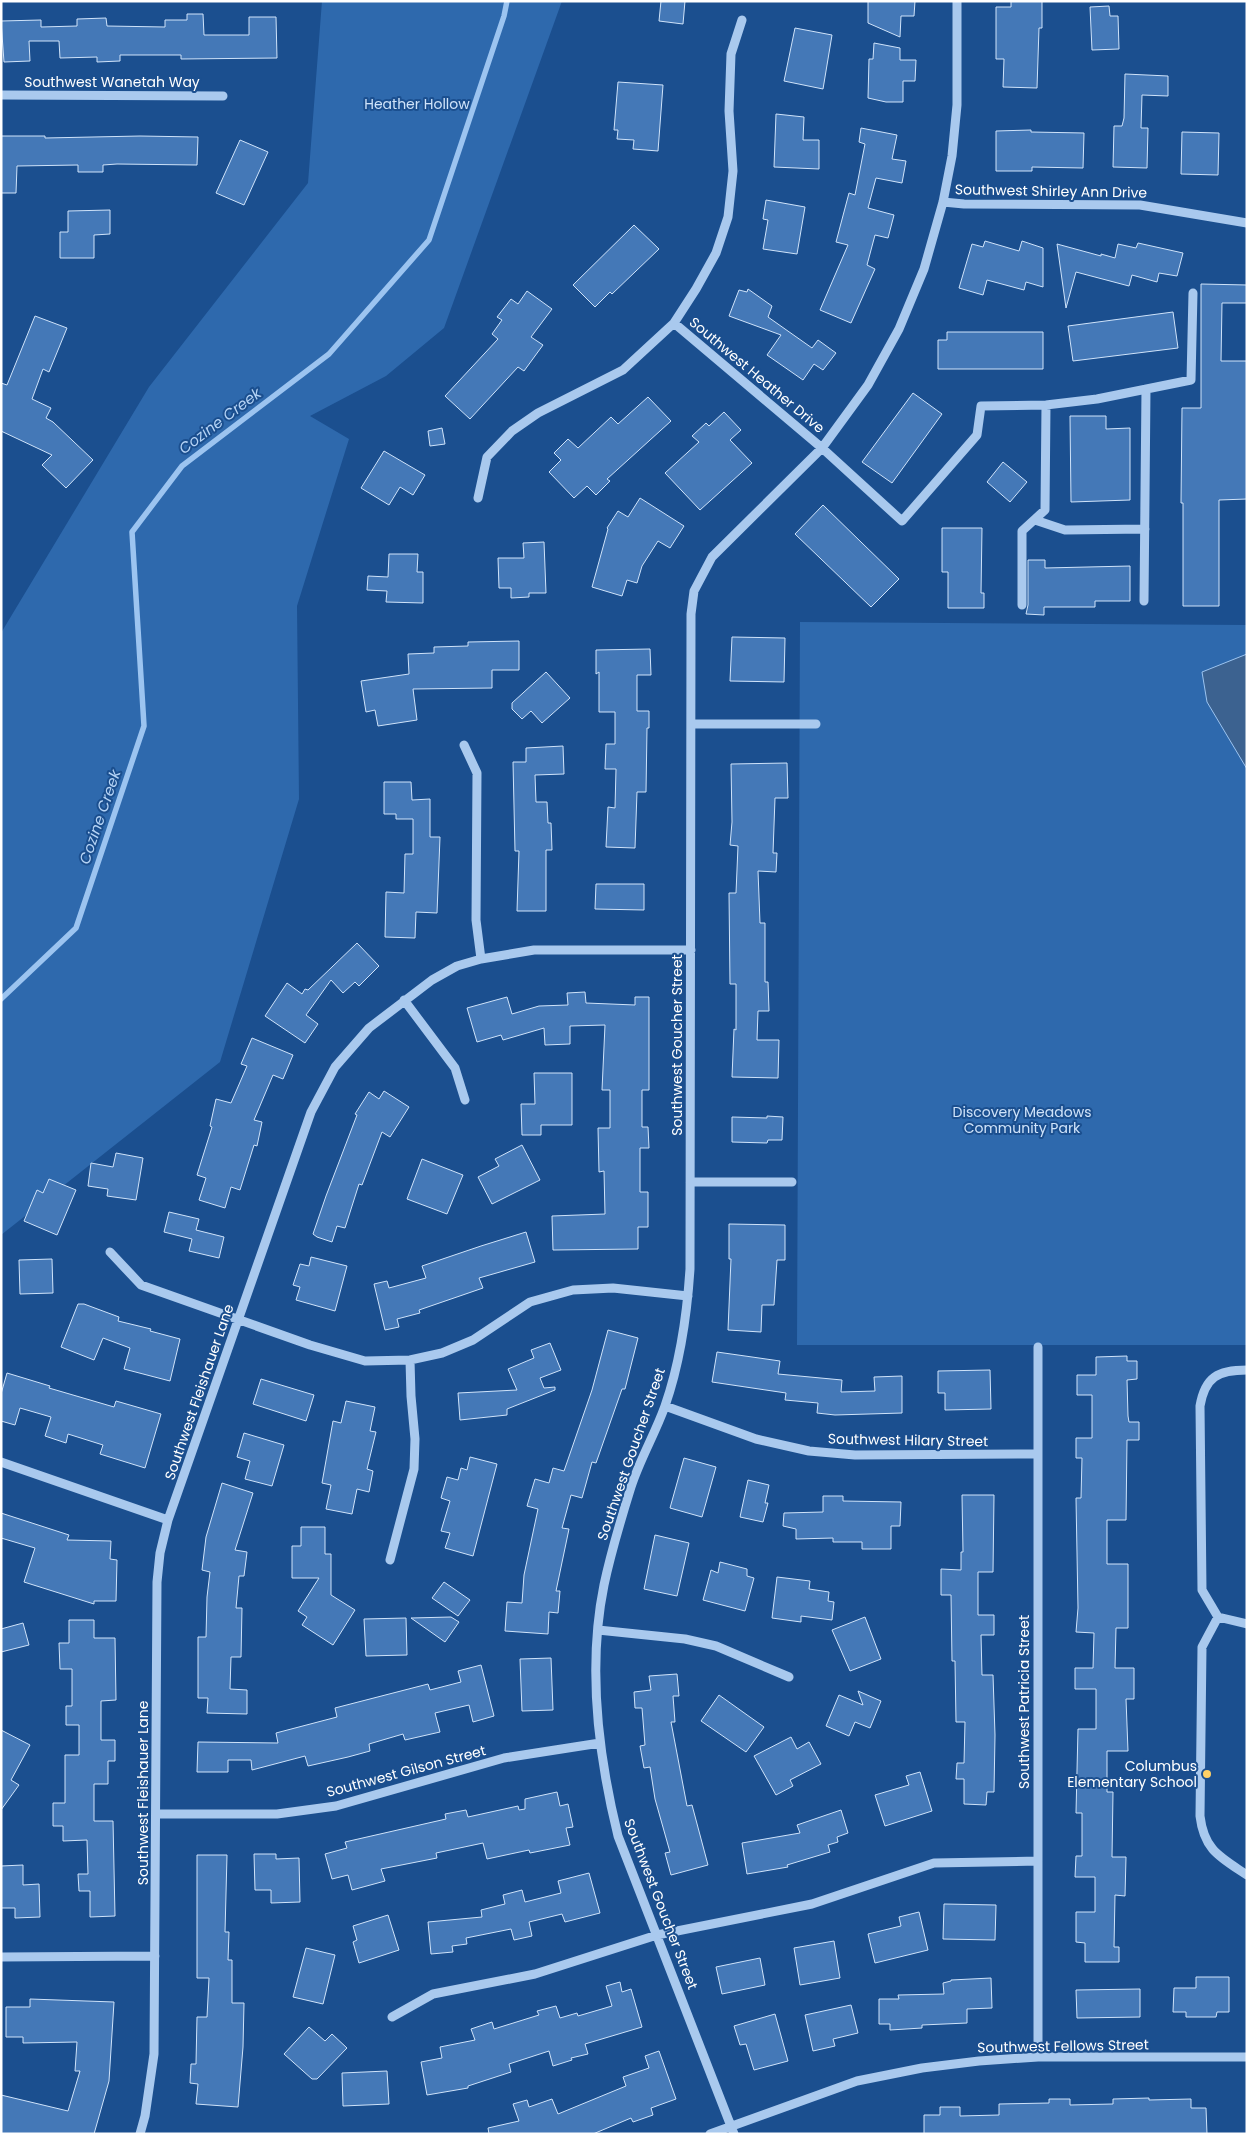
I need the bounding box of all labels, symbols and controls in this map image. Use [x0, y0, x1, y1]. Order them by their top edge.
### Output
street label: Southwest Wanetah Way [24, 72, 200, 92]
park label: Heather Hollow [364, 94, 470, 114]
street label: Southwest Shirley Ann Drive [955, 179, 1148, 203]
street label: Southwest Heather Drive [685, 312, 829, 438]
water label: Cozine Creek [174, 382, 266, 459]
water label: Cozine Creek [74, 766, 126, 867]
street label: Southwest Goucher Street [667, 954, 687, 1136]
park label: Discovery Meadows Community Park [953, 1102, 1091, 1138]
street label: Southwest Fleishauer Lane [159, 1301, 239, 1483]
street label: Southwest Goucher Street [592, 1365, 670, 1543]
street label: Southwest Hilary Street [828, 1429, 988, 1451]
street label: Southwest Patricia Street [1014, 1615, 1034, 1789]
street label: Southwest Fleishauer Lane [133, 1700, 153, 1885]
street label: Southwest Gilson Street [324, 1740, 488, 1802]
place label: Columbus Elementary School [1067, 1756, 1197, 1792]
marker: Columbus Elementary School [1201, 1768, 1213, 1780]
street label: Southwest Goucher Street [619, 1816, 703, 1992]
street label: Southwest Fellows Street [977, 2035, 1149, 2057]

